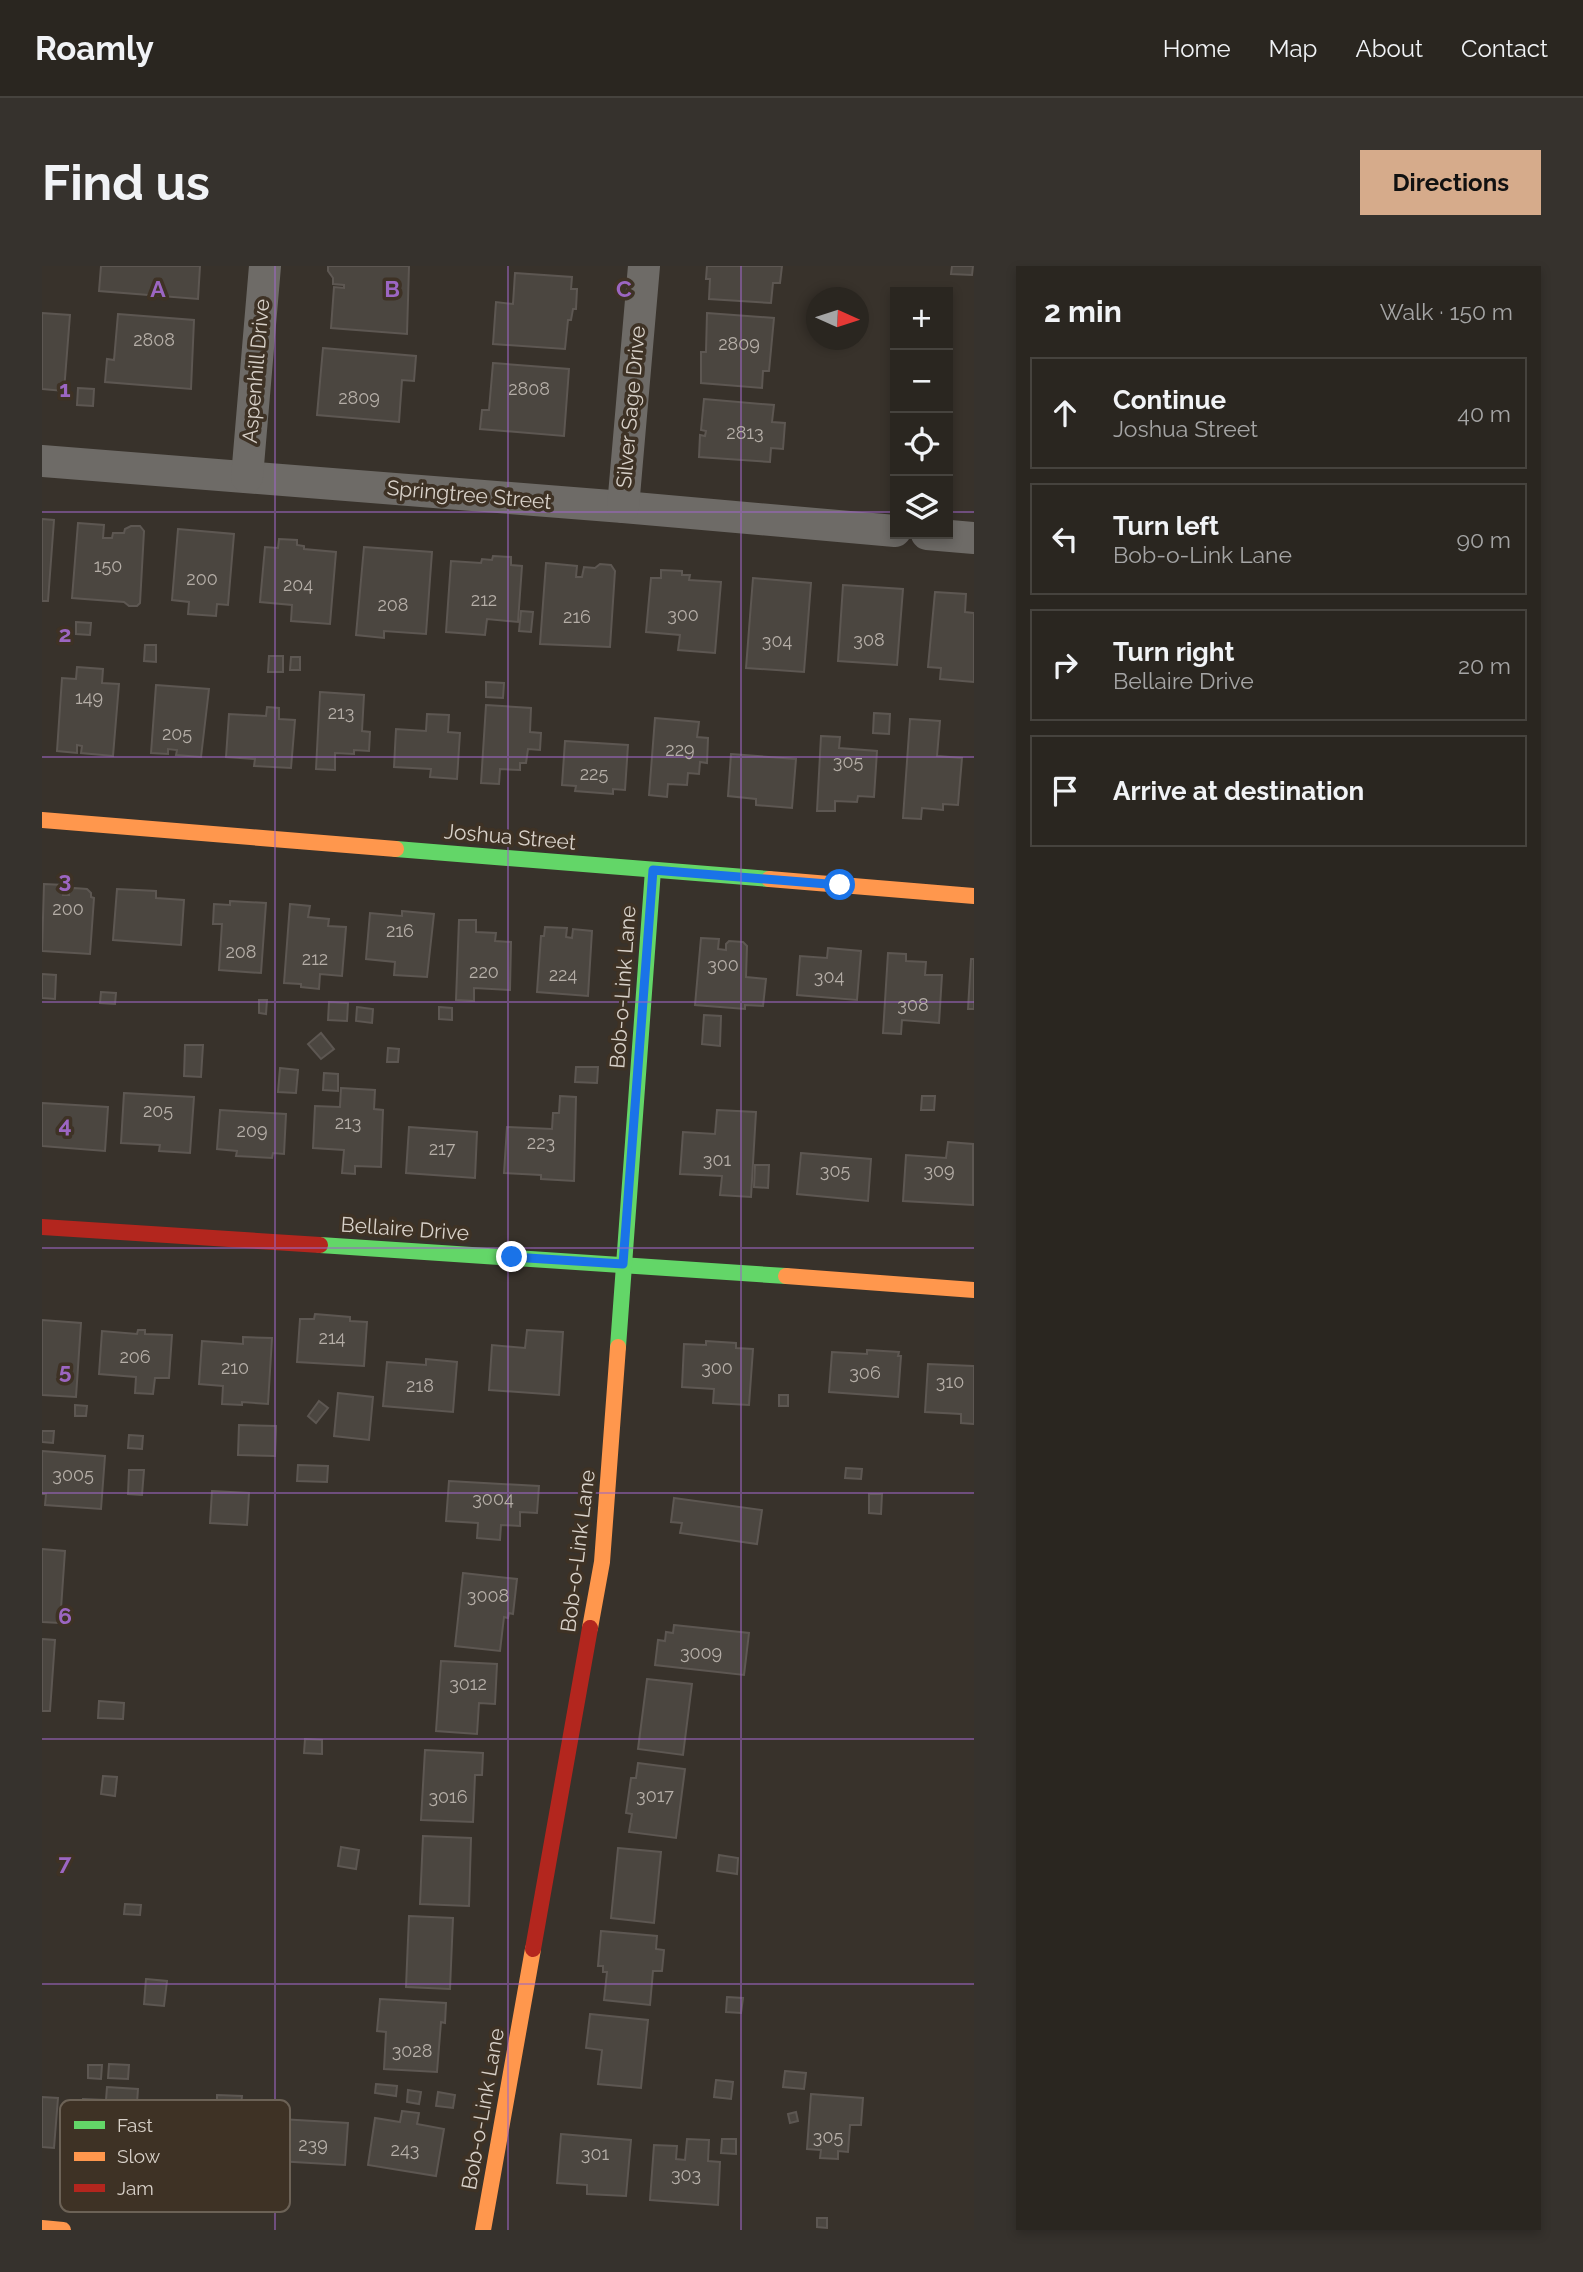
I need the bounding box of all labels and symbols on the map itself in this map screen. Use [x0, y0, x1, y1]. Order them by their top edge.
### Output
text: A [150, 275, 166, 302]
text: B [384, 275, 400, 302]
text: C [616, 275, 632, 302]
north arrow [806, 287, 869, 350]
street label: Aspenhill Drive [237, 298, 274, 444]
street label: Silver Sage Drive [611, 325, 650, 489]
house number: 2808 [133, 329, 175, 350]
house number: 2809 [718, 333, 760, 354]
text: 1 [59, 375, 71, 402]
house number: 2808 [508, 378, 550, 399]
house number: 2809 [338, 387, 380, 408]
house number: 2813 [726, 422, 764, 443]
street label: Springtree Street [386, 475, 552, 514]
house number: 150 [94, 555, 122, 576]
house number: 200 [186, 568, 218, 589]
house number: 204 [283, 574, 313, 595]
house number: 212 [471, 589, 497, 610]
house number: 208 [377, 594, 409, 615]
house number: 300 [667, 604, 699, 625]
house number: 216 [563, 606, 591, 627]
text: 2 [59, 620, 71, 647]
house number: 308 [853, 629, 885, 650]
house number: 304 [762, 630, 792, 651]
house number: 149 [75, 687, 103, 708]
house number: 213 [328, 702, 354, 723]
house number: 205 [162, 723, 192, 744]
house number: 229 [665, 739, 695, 760]
house number: 305 [833, 751, 863, 772]
house number: 225 [580, 763, 608, 784]
street label: Joshua Street [443, 818, 577, 855]
text: 3 [59, 866, 71, 893]
route start [824, 869, 855, 900]
house number: 200 [52, 898, 84, 919]
street label: Bob-o-Link Lane [604, 905, 641, 1069]
house number: 216 [386, 920, 414, 941]
house number: 208 [225, 941, 257, 962]
house number: 212 [302, 948, 328, 969]
house number: 300 [707, 954, 739, 975]
house number: 220 [469, 961, 499, 982]
house number: 224 [549, 964, 577, 985]
house number: 304 [814, 966, 844, 987]
house number: 308 [897, 994, 929, 1015]
house number: 205 [143, 1100, 173, 1121]
text: 4 [58, 1111, 72, 1138]
house number: 213 [335, 1112, 361, 1133]
house number: 209 [237, 1120, 267, 1141]
house number: 223 [527, 1132, 555, 1153]
house number: 217 [429, 1138, 456, 1159]
house number: 301 [703, 1149, 731, 1170]
house number: 305 [820, 1160, 850, 1181]
house number: 309 [923, 1160, 955, 1181]
street label: Bellaire Drive [340, 1212, 470, 1245]
route end [496, 1241, 527, 1272]
house number: 214 [319, 1327, 346, 1348]
house number: 206 [119, 1346, 151, 1367]
text: 5 [59, 1357, 72, 1384]
house number: 210 [221, 1357, 249, 1378]
house number: 300 [701, 1357, 733, 1378]
house number: 306 [849, 1362, 881, 1383]
house number: 310 [936, 1371, 964, 1392]
house number: 218 [406, 1375, 434, 1396]
house number: 3005 [52, 1464, 94, 1485]
street label: Bob-o-Link Lane [555, 1468, 600, 1634]
house number: 3004 [472, 1488, 514, 1509]
house number: 3008 [467, 1585, 509, 1606]
text: 6 [58, 1602, 72, 1629]
house number: 3009 [680, 1642, 722, 1663]
house number: 3012 [449, 1673, 487, 1694]
house number: 3017 [636, 1785, 674, 1806]
house number: 3016 [428, 1786, 468, 1807]
text: 7 [59, 1848, 72, 1875]
street label: Bob-o-Link Lane [456, 2026, 509, 2192]
house number: 3028 [392, 2040, 432, 2061]
legend [60, 2100, 290, 2212]
text: Fast [117, 2114, 153, 2136]
house number: 305 [813, 2126, 843, 2147]
house number: 239 [298, 2134, 328, 2155]
house number: 243 [391, 2139, 419, 2160]
house number: 301 [581, 2143, 609, 2164]
text: Slow [117, 2145, 161, 2167]
house number: 303 [671, 2164, 701, 2185]
text: Jam [117, 2177, 154, 2199]

